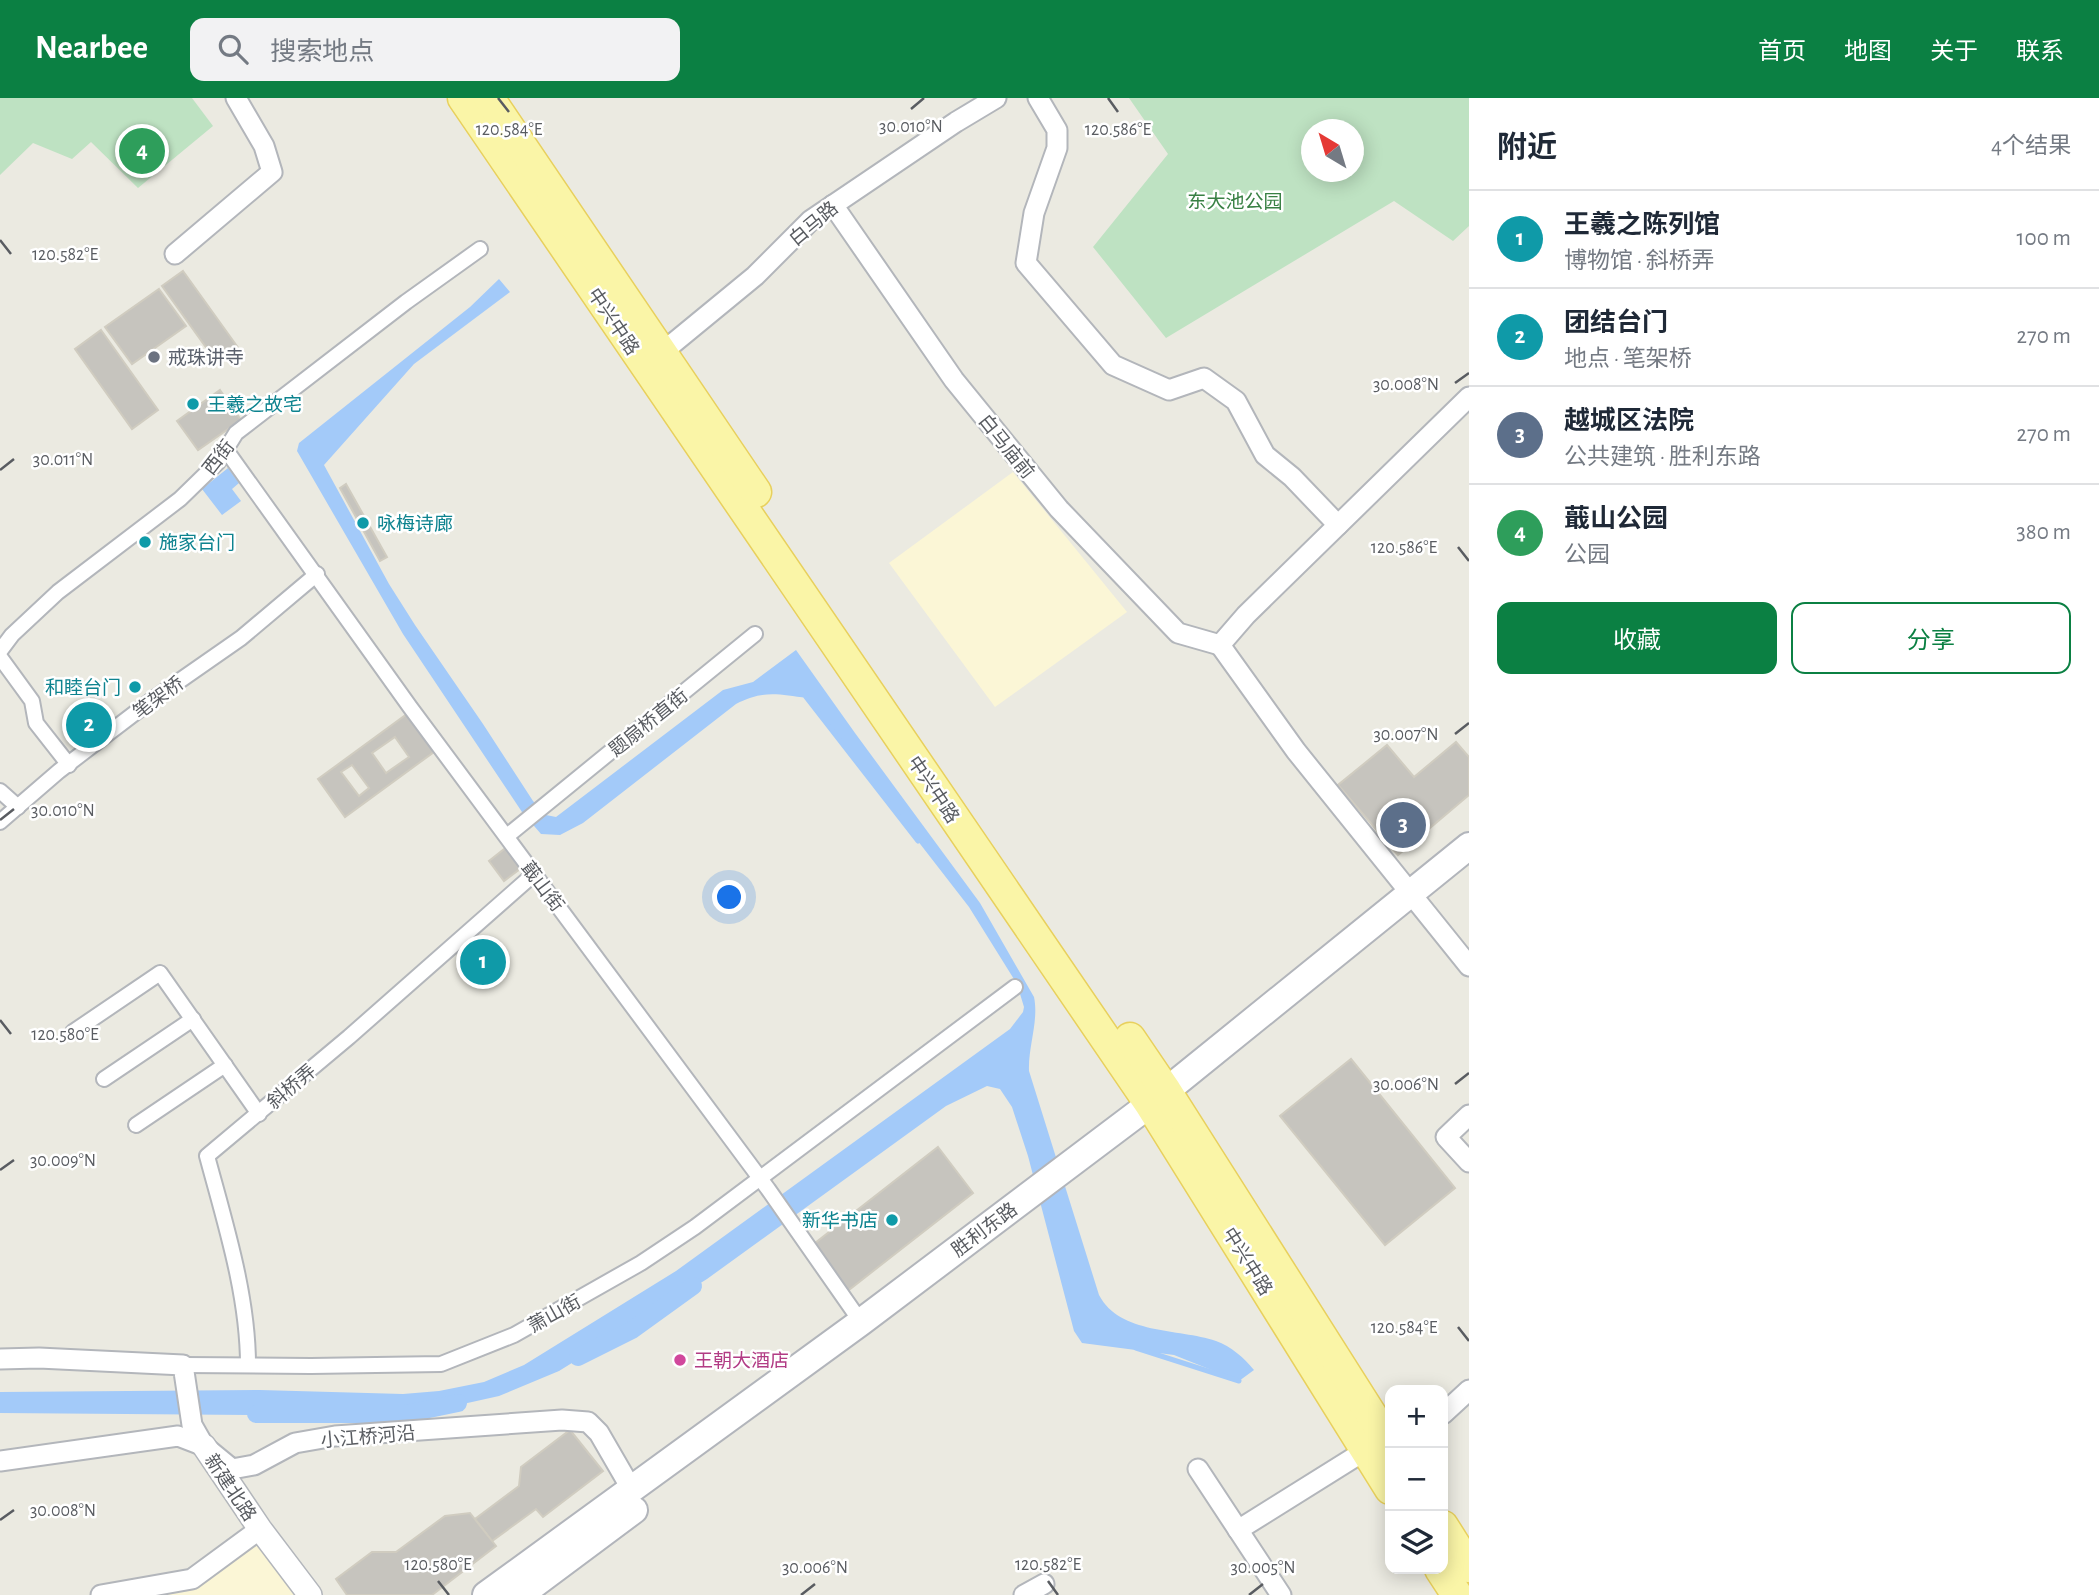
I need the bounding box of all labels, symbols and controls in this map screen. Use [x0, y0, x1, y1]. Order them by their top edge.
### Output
search box [190, 18, 680, 81]
icon: search [214, 30, 252, 68]
text: Nearbee [35, 32, 148, 65]
text: 搜索地点 [270, 39, 374, 65]
text: 首页 [1758, 40, 1806, 64]
text: 地图 [1844, 40, 1892, 64]
text: 关于 [1930, 40, 1978, 64]
text: 联系 [2016, 40, 2064, 64]
text: 30.010°N [879, 118, 943, 136]
north arrow [1301, 119, 1364, 182]
text: 120.584°E [476, 121, 543, 139]
text: 120.586°E [1085, 121, 1152, 139]
pin: 4 [119, 125, 165, 177]
text: 附近 [1497, 133, 1557, 163]
text: 4个结果 [1991, 135, 2071, 158]
park label: 东大池公园 [1187, 191, 1283, 212]
street label: 白马路 [785, 197, 842, 250]
text: 王羲之陈列馆 [1564, 212, 1720, 238]
text: 1 [1516, 227, 1524, 250]
text: 100 m [2017, 227, 2071, 250]
text: 120.582°E [32, 246, 98, 264]
text: 博物馆 · 斜桥弄 [1564, 250, 1715, 273]
street label: 中兴中路 [584, 284, 643, 359]
text: 团结台门 [1564, 310, 1668, 336]
text: 2 [1515, 325, 1525, 348]
text: 270 m [2017, 325, 2071, 348]
place label: 戒珠讲寺 [168, 347, 244, 368]
text: 地点 · 笔架桥 [1564, 348, 1692, 371]
marker: 戒珠讲寺 [146, 349, 162, 365]
text: 30.008°N [1373, 376, 1439, 394]
place label: 王羲之故宅 [207, 394, 302, 415]
marker: 王羲之故宅 [185, 396, 201, 412]
text: 越城区法院 [1564, 408, 1694, 434]
street label: 白马庙前 [975, 410, 1039, 482]
text: 3 [1515, 423, 1525, 446]
text: 270 m [2017, 423, 2071, 446]
street label: 西街 [199, 436, 238, 479]
text: 公共建筑 · 胜利东路 [1564, 446, 1761, 469]
text: 30.011°N [33, 451, 93, 469]
text: 蕺山公园 [1564, 506, 1668, 532]
place label: 咏梅诗廊 [377, 513, 453, 534]
marker: 咏梅诗廊 [355, 515, 371, 531]
text: 4 [1514, 521, 1526, 544]
text: 380 m [2016, 521, 2071, 544]
place label: 施家台门 [159, 532, 235, 553]
marker: 施家台门 [137, 534, 153, 550]
text: 120.586°E [1371, 539, 1438, 557]
text: 公园 [1564, 544, 1610, 567]
button: 收藏 [1497, 602, 1777, 674]
button: 分享 [1791, 602, 2071, 674]
street label: 笔架桥 [129, 672, 188, 723]
place label: 和睦台门 [45, 677, 121, 698]
marker: 和睦台门 [127, 679, 143, 695]
street label: 题扇桥直街 [605, 684, 692, 760]
pin: 2 [66, 699, 112, 751]
text: 30.007°N [1373, 726, 1439, 744]
street label: 中兴中路 [904, 752, 963, 827]
pin: 3 [1380, 799, 1426, 851]
text: 30.010°N [31, 802, 95, 820]
street label: 蕺山街 [517, 857, 568, 915]
your location [712, 880, 746, 914]
pin: 1 [460, 936, 506, 988]
text: 120.580°E [31, 1026, 99, 1044]
street label: 斜桥弄 [263, 1061, 320, 1113]
text: 30.006°N [1373, 1076, 1439, 1094]
text: 30.009°N [30, 1152, 96, 1170]
street label: 胜利东路 [948, 1198, 1021, 1261]
place label: 新华书店 [802, 1210, 878, 1231]
marker: 新华书店 [884, 1212, 900, 1228]
street label: 中兴中路 [1219, 1224, 1276, 1299]
street label: 萧山街 [524, 1290, 584, 1336]
text: 120.584°E [1371, 1319, 1438, 1337]
place label: 王朝大酒店 [694, 1350, 789, 1371]
marker: 王朝大酒店 [672, 1352, 688, 1368]
map controls [1385, 1385, 1448, 1574]
button: + [1385, 1385, 1448, 1448]
street label: 小江桥河沿 [320, 1423, 416, 1451]
button: − [1385, 1448, 1448, 1511]
street label: 新建北路 [201, 1450, 261, 1525]
text: 30.008°N [30, 1502, 96, 1520]
button: layers [1385, 1511, 1448, 1574]
text: 120.580°E [404, 1556, 472, 1574]
text: 120.582°E [1015, 1556, 1081, 1574]
text: 30.006°N [782, 1559, 848, 1577]
text: 30.005°N [1230, 1559, 1296, 1577]

